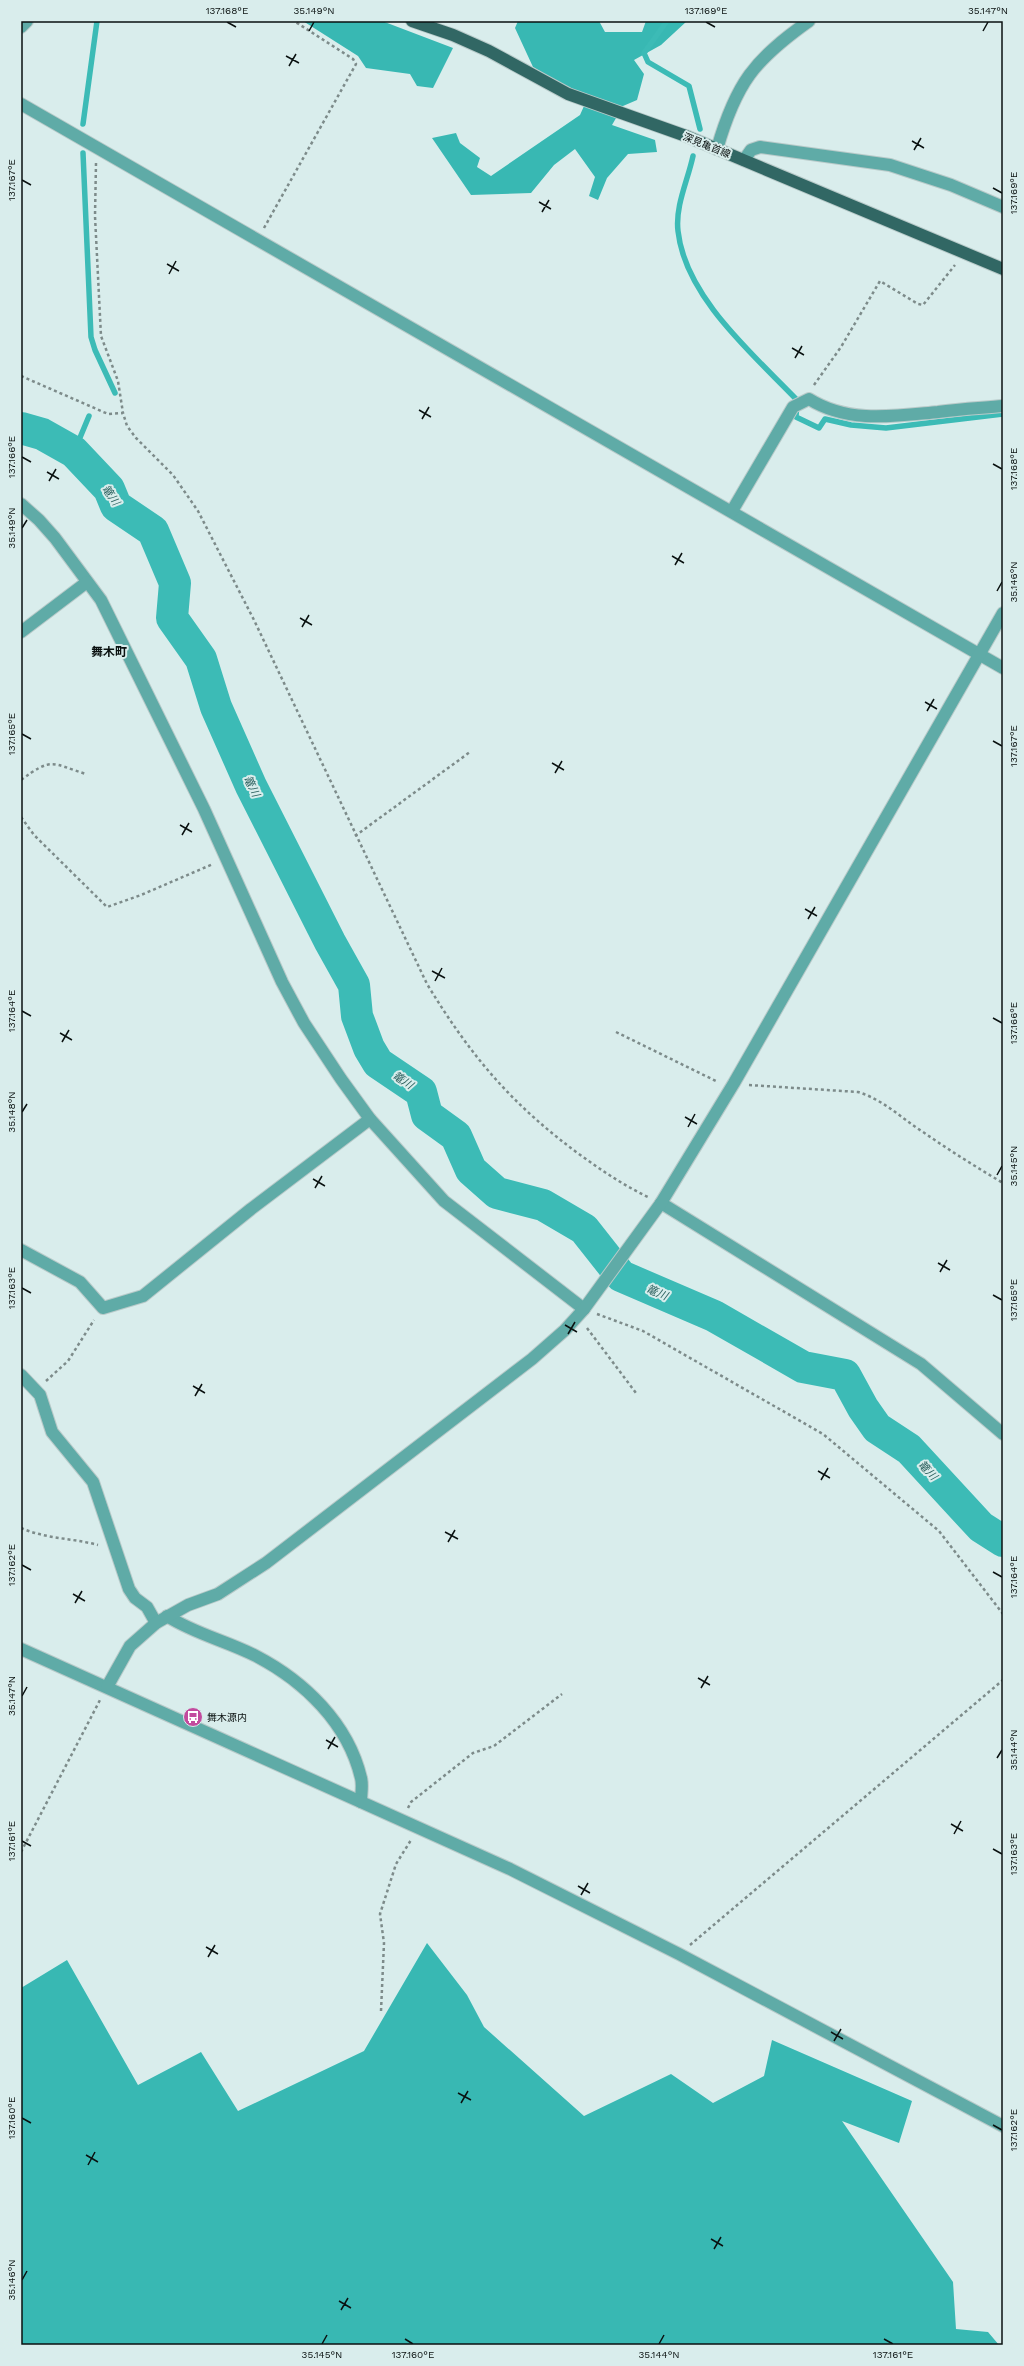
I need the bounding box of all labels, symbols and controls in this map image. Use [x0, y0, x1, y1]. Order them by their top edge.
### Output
text: 137.168°E [206, 5, 248, 16]
text: 35.149°N [293, 5, 335, 16]
text: 137.169°E [685, 5, 727, 16]
text: 35.147°N [968, 5, 1008, 16]
street label: 深見亀首線 [682, 131, 732, 160]
text: 137.167°E [6, 159, 17, 201]
text: 137.169°E [1008, 172, 1019, 214]
text: 137.166°E [6, 436, 17, 478]
text: 137.168°E [1008, 448, 1019, 490]
water label: 篭川 [99, 483, 123, 509]
text: 35.149°N [6, 507, 17, 549]
text: 35.146°N [1008, 561, 1019, 603]
district label: 舞木町 [91, 645, 127, 659]
text: 137.165°E [6, 713, 17, 755]
text: 137.167°E [1008, 725, 1019, 767]
water label: 篭川 [241, 773, 263, 800]
text: 137.164°E [6, 990, 17, 1032]
text: 137.166°E [1008, 1002, 1019, 1044]
water label: 篭川 [390, 1069, 416, 1093]
text: 35.148°N [6, 1091, 17, 1133]
text: 35.145°N [1008, 1146, 1019, 1186]
text: 137.163°E [6, 1267, 17, 1309]
text: 137.165°E [1008, 1279, 1019, 1321]
water label: 篭川 [644, 1282, 670, 1303]
water label: 篭川 [915, 1458, 941, 1484]
text: 137.162°E [6, 1544, 17, 1586]
text: 137.164°E [1008, 1556, 1019, 1598]
text: 35.147°N [6, 1676, 17, 1716]
bus stop icon: 舞木源内 [182, 1706, 204, 1728]
place label: 舞木源内 [207, 1712, 247, 1723]
text: 35.144°N [1008, 1729, 1019, 1771]
text: 137.161°E [6, 1821, 17, 1861]
text: 137.163°E [1008, 1833, 1019, 1875]
text: 137.160°E [6, 2097, 17, 2139]
text: 137.162°E [1008, 2109, 1019, 2151]
text: 35.146°N [6, 2259, 17, 2301]
text: 35.145°N [302, 2349, 342, 2360]
text: 137.160°E [392, 2349, 434, 2360]
text: 35.144°N [638, 2349, 680, 2360]
text: 137.161°E [873, 2349, 913, 2360]

